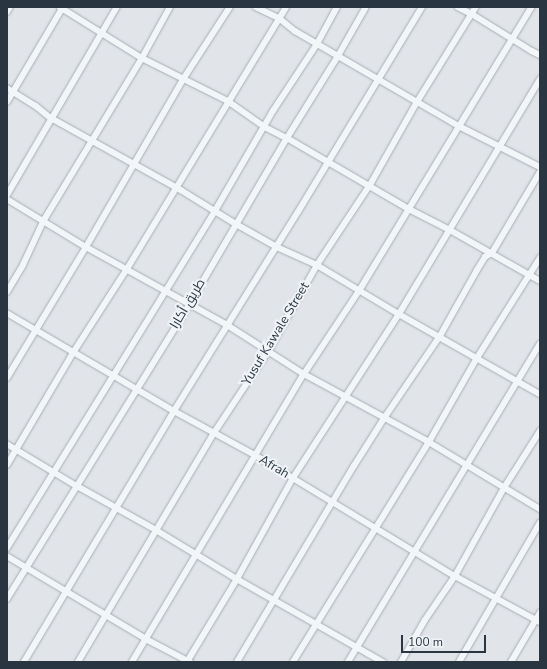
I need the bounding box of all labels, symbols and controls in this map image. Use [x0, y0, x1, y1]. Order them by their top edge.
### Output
street label: طريق أكارا [167, 276, 209, 332]
street label: Yusuf Kawale Street [239, 280, 313, 388]
street label: Afrah [256, 452, 292, 482]
scale bar [403, 627, 488, 653]
text: 100 m [408, 634, 443, 650]

